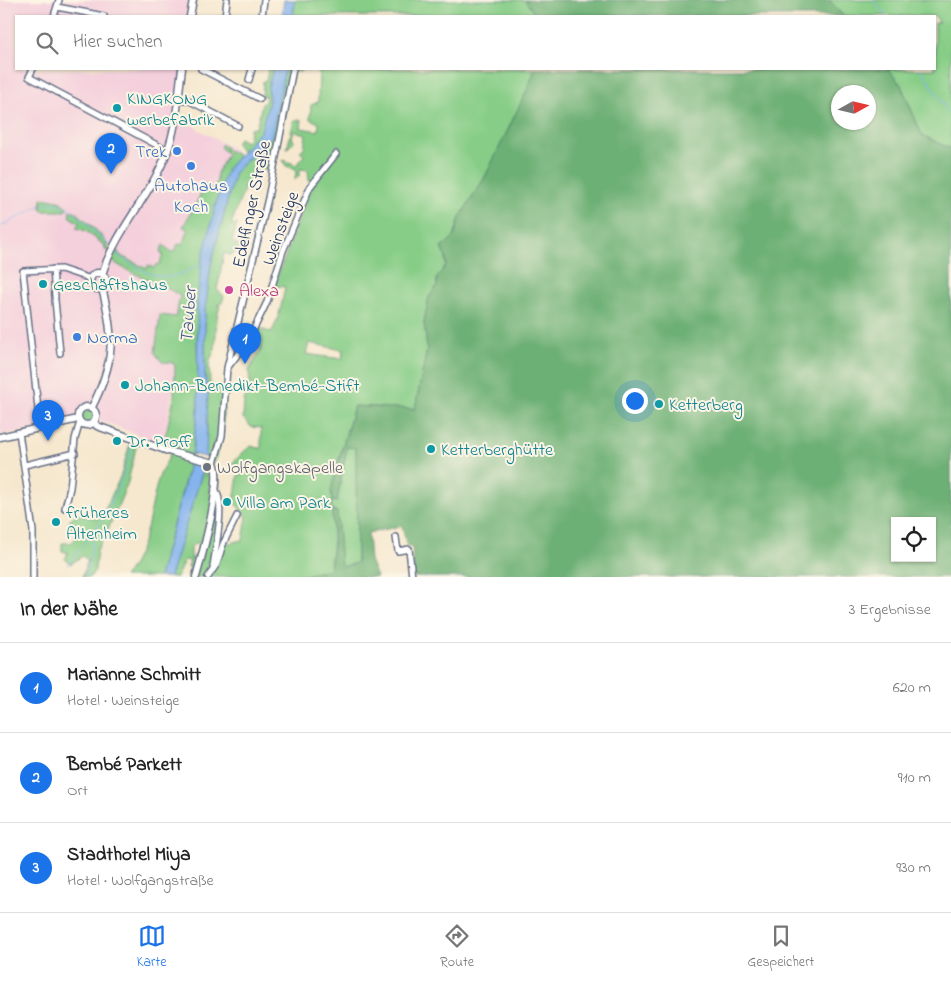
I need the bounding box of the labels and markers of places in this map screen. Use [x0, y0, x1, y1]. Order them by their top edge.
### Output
place label: KINGKONG werbefabrik [127, 87, 214, 134]
marker: KINGKONG werbefabrik [111, 102, 123, 114]
pin: 2 [95, 133, 127, 174]
place label: Trek [135, 140, 167, 166]
marker: Trek [171, 145, 183, 157]
marker: Autohaus Koch [185, 160, 197, 172]
place label: Autohaus Koch [154, 174, 228, 221]
place label: Geschäftshaus [53, 273, 168, 299]
marker: Geschäftshaus [37, 278, 49, 290]
place label: Alexa [239, 279, 279, 305]
marker: Alexa [223, 284, 235, 296]
pin: 1 [229, 323, 261, 364]
place label: Norma [87, 326, 138, 352]
marker: Norma [71, 331, 83, 343]
place label: Johann-Benedikt-Bembé-Stift [135, 374, 360, 400]
marker: Johann-Benedikt-Bembé-Stift [119, 379, 131, 391]
place label: Ketterberg [669, 393, 743, 420]
marker: Ketterberg [653, 398, 665, 410]
pin: 3 [32, 400, 64, 441]
place label: Dr. Proff [126, 430, 191, 456]
marker: Dr. Proff [111, 435, 123, 447]
place label: Ketterberghütte [441, 438, 554, 465]
marker: Ketterberghütte [425, 443, 437, 455]
place label: Wolfgangskapelle [217, 456, 344, 483]
marker: Wolfgangskapelle [201, 461, 213, 473]
place label: Villa am Park [236, 491, 331, 517]
marker: Villa am Park [221, 496, 233, 508]
place label: früheres Altenheim [66, 501, 137, 548]
marker: früheres Altenheim [50, 516, 62, 528]

